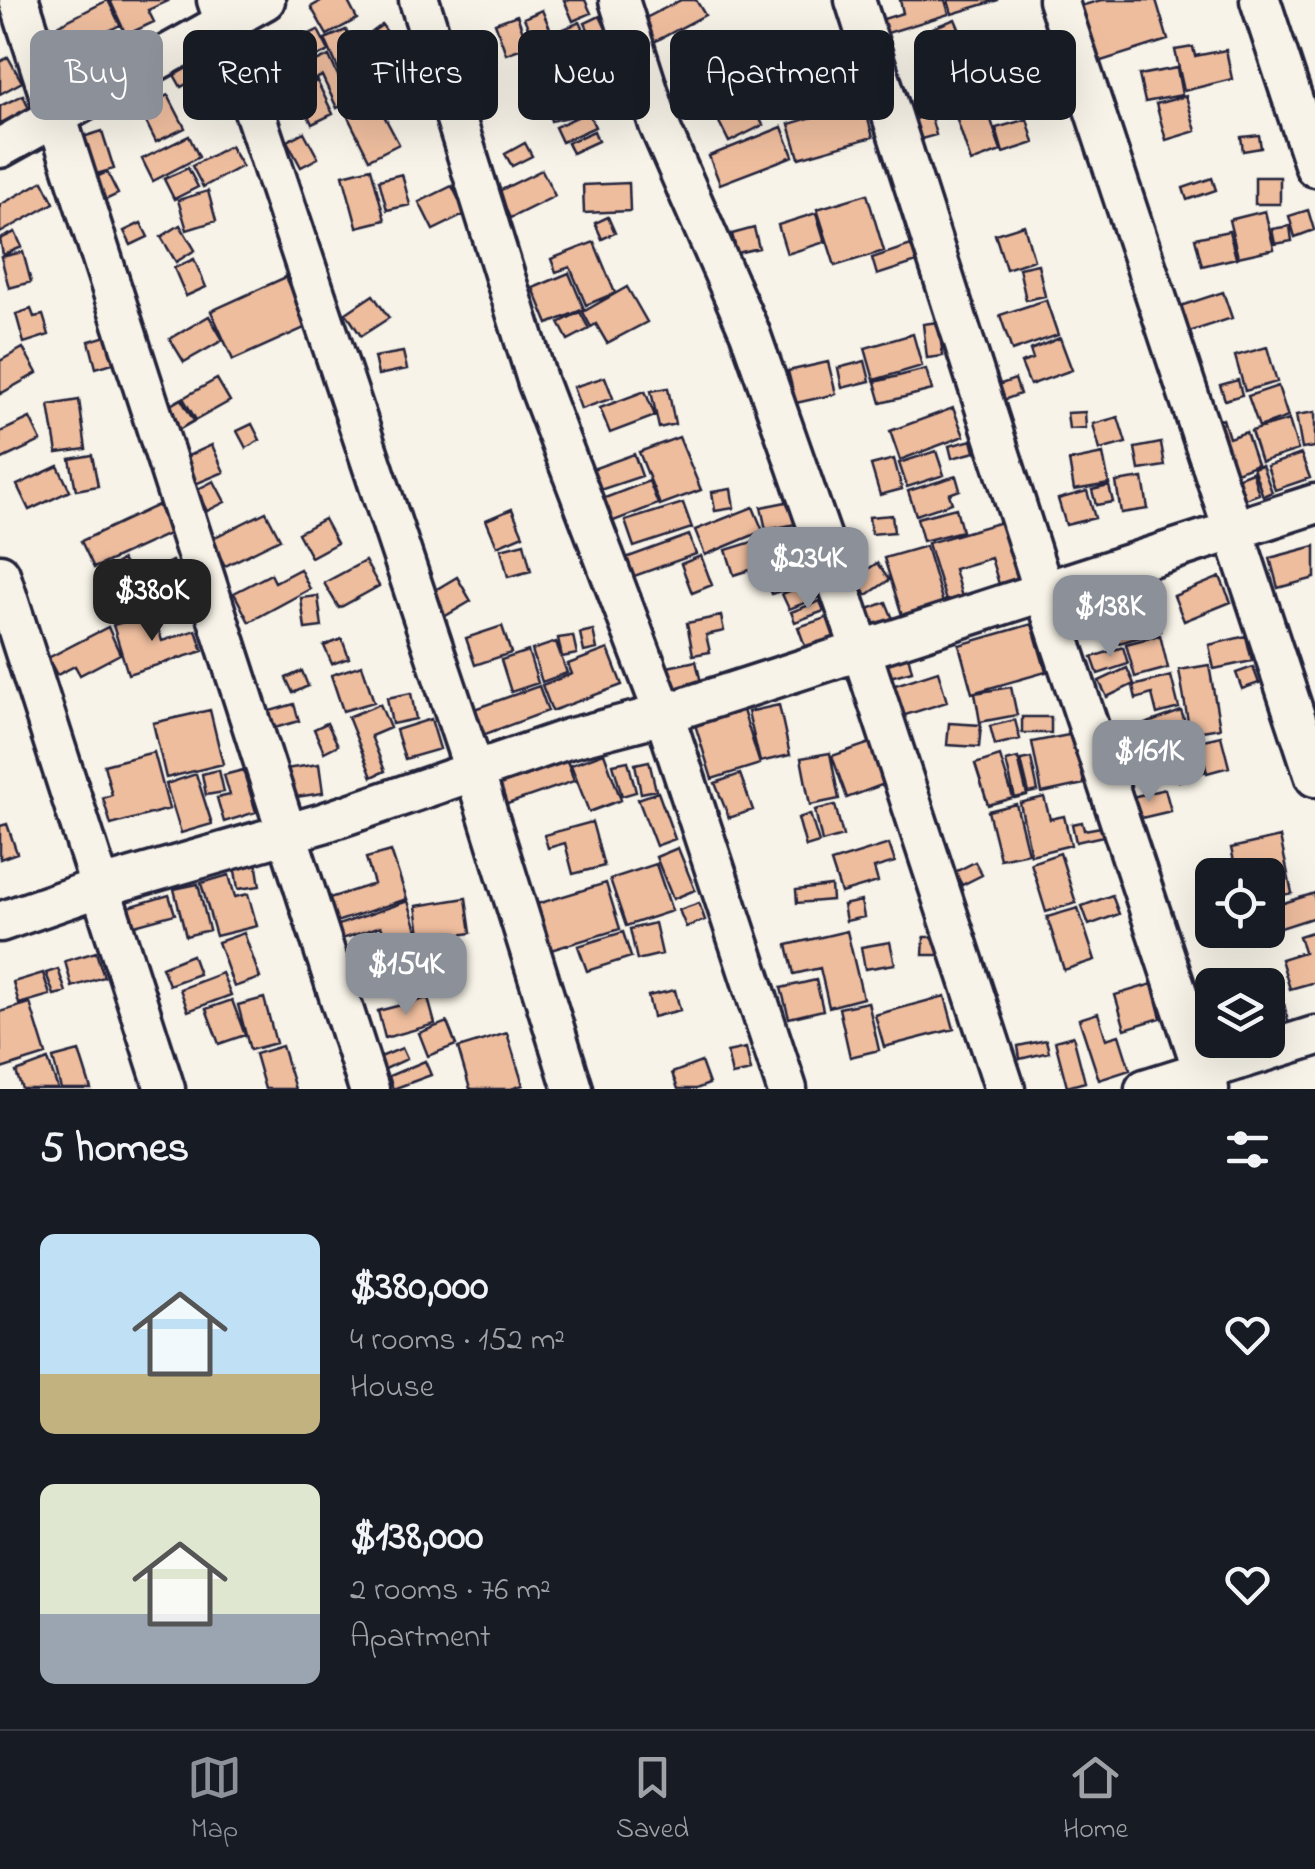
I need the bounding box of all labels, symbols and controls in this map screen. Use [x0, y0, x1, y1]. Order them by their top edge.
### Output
chip: Buy [30, 30, 163, 120]
chip: Rent [183, 30, 317, 120]
chip: Filters [337, 30, 498, 120]
chip: New [518, 30, 650, 120]
chip: Apartment [670, 30, 894, 120]
chip: House [914, 30, 1076, 120]
pin: $234K [738, 527, 878, 612]
text: $234K [769, 536, 847, 583]
pin: $380K [82, 559, 222, 644]
text: $380K [115, 568, 189, 615]
pin: $138K [1040, 575, 1180, 660]
text: $138K [1075, 584, 1145, 631]
pin: $161K [1079, 720, 1219, 805]
text: $161K [1114, 729, 1184, 776]
map controls [1195, 858, 1285, 1058]
button: locate [1195, 858, 1285, 948]
pin: $154K [336, 933, 476, 1018]
text: $154K [368, 942, 444, 989]
button: layers [1195, 968, 1285, 1058]
text: 5 homes [40, 1119, 189, 1180]
icon: filters [1220, 1122, 1275, 1177]
text: $380,000 [350, 1257, 488, 1318]
icon: home [120, 1274, 240, 1394]
icon: heart [1220, 1307, 1275, 1362]
text: 4 rooms · 152 m² [350, 1318, 565, 1365]
text: House [350, 1365, 434, 1412]
text: $138,000 [350, 1507, 484, 1568]
icon: home [120, 1524, 240, 1644]
icon: heart [1220, 1557, 1275, 1612]
text: 2 rooms · 76 m² [350, 1568, 551, 1615]
text: Apartment [350, 1615, 491, 1662]
tab: Map [187, 1750, 242, 1851]
tab: Saved [616, 1750, 689, 1851]
tab: Home [1063, 1750, 1128, 1851]

